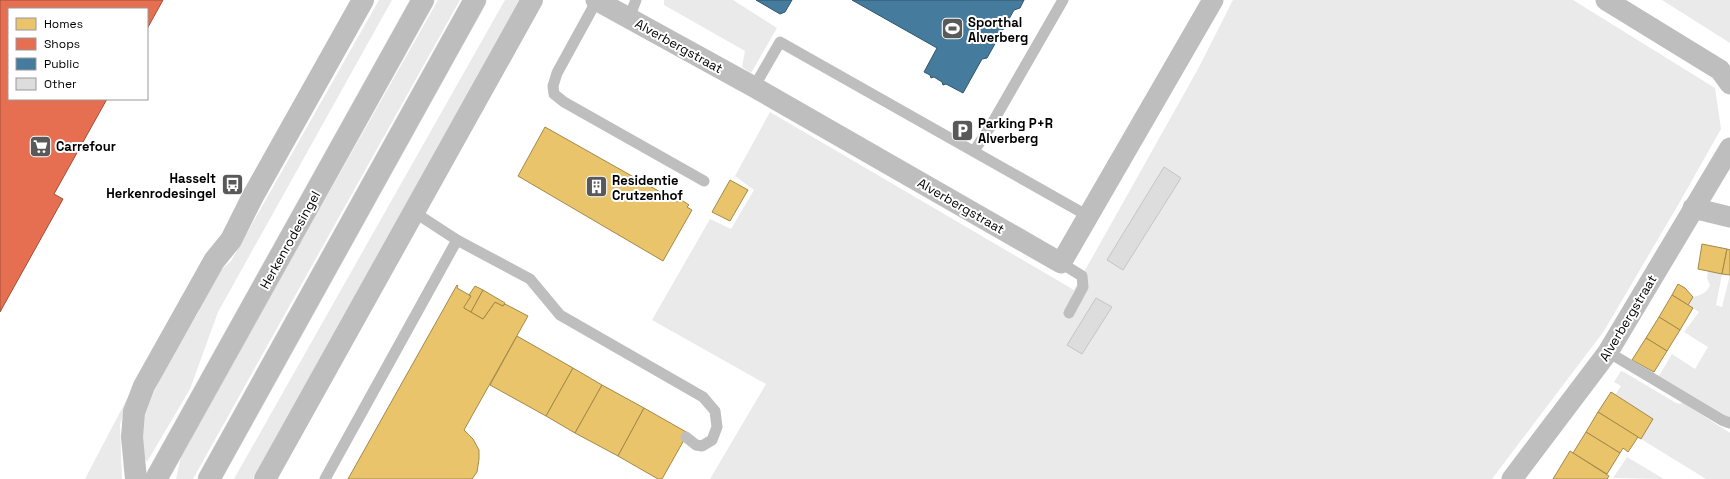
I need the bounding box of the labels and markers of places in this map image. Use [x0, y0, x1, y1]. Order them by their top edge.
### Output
place label: Sporthal Alverberg [968, 14, 1028, 46]
sports icon: Sporthal Alverberg [940, 16, 966, 42]
place label: Parking P+R Alverberg [978, 115, 1053, 147]
parking icon: Parking P+R Alverberg [949, 117, 975, 143]
supermarket icon: Carrefour [27, 133, 53, 159]
place label: Carrefour [56, 138, 116, 155]
place label: Hasselt Herkenrodesingel [106, 170, 216, 202]
bus stop icon: Hasselt Herkenrodesingel [219, 172, 245, 198]
place label: Residentie Crutzenhof [612, 172, 683, 204]
building icon: Residentie Crutzenhof [583, 174, 609, 200]

